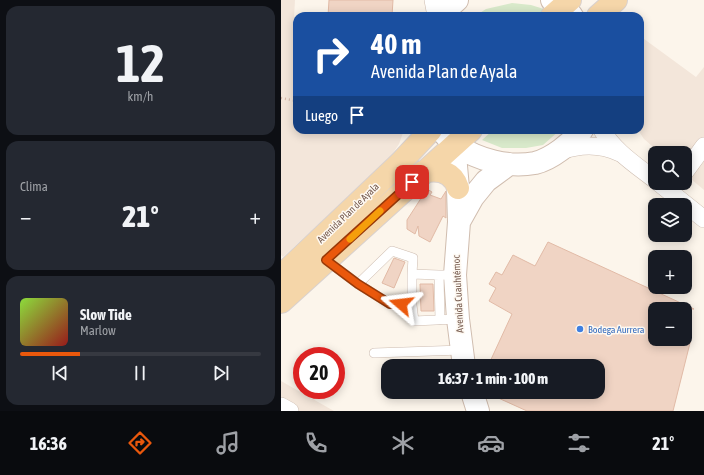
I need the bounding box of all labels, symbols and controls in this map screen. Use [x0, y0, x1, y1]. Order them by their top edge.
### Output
icon: right [305, 28, 357, 80]
text: 40 m [371, 28, 421, 60]
text: 12 [116, 33, 165, 93]
text: Avenida Plan de Ayala [371, 61, 517, 82]
text: km/h [128, 89, 153, 104]
icon: arrive [346, 104, 368, 126]
text: Luego [305, 107, 338, 124]
map controls [648, 146, 692, 346]
button: search [648, 146, 692, 190]
pin [395, 165, 429, 199]
icon: arrive [401, 171, 423, 193]
text: Clima [20, 179, 48, 194]
street label: Avenida Plan de Ayala [315, 181, 381, 245]
button: layers [648, 198, 692, 242]
text: 21° [122, 199, 159, 233]
text: − [20, 203, 31, 229]
text: + [250, 203, 261, 229]
button: + [648, 250, 692, 294]
street label: Avenida Cuauhtémoc [450, 254, 466, 333]
position arrow [380, 283, 422, 325]
button: − [648, 302, 692, 346]
text: Slow Tide [80, 306, 132, 323]
text: Marlow [80, 323, 116, 338]
marker: Bodega Aurrera [575, 324, 585, 334]
place label: Bodega Aurrera [588, 324, 645, 335]
speed limit sign: 20 [293, 347, 345, 399]
icon: previous [49, 362, 71, 384]
icon: pause [129, 362, 151, 384]
icon: next [210, 362, 232, 384]
text: 16:37 · 1 min · 100 m [438, 370, 548, 387]
icon: directions [126, 429, 154, 457]
icon: music [214, 429, 242, 457]
icon: phone [302, 429, 330, 457]
icon: climate [389, 429, 417, 457]
icon: car [477, 429, 505, 457]
icon: filters [565, 429, 593, 457]
text: 16:36 [30, 433, 67, 454]
text: 21° [652, 433, 674, 454]

